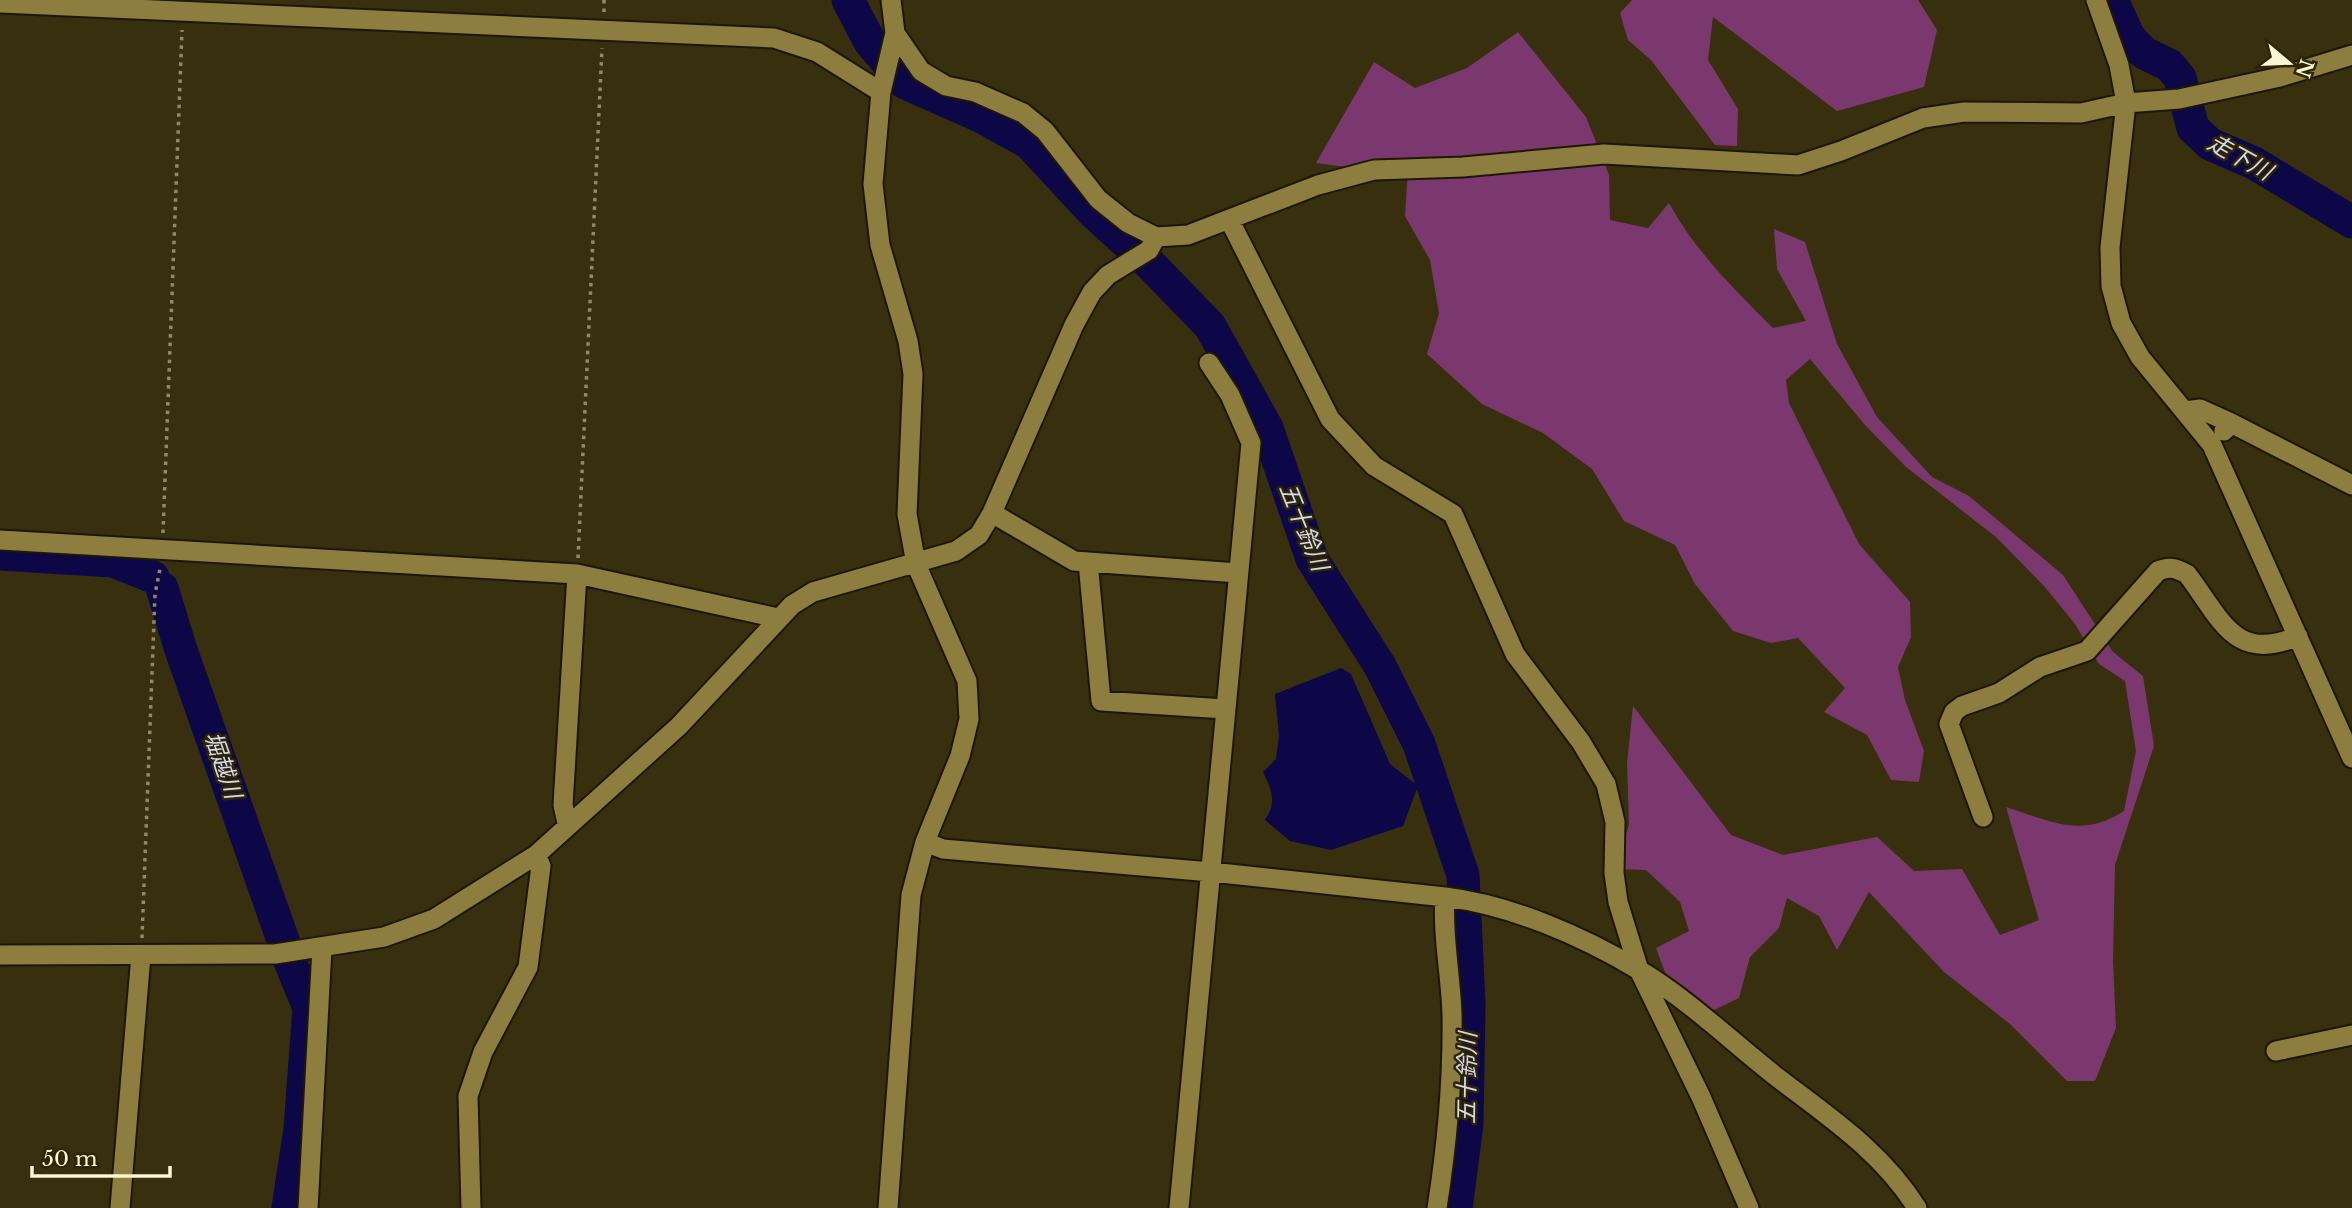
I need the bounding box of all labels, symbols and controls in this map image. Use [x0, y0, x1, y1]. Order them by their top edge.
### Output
north arrow [2254, 28, 2324, 98]
text: N [2291, 56, 2318, 81]
water label: 走下川 [2203, 128, 2280, 187]
water label: 五十鈴川 [1274, 479, 1335, 578]
water label: 堀越川 [199, 728, 248, 805]
water label: 五十鈴川 [1452, 1029, 1482, 1124]
scale bar [32, 1134, 170, 1178]
text: 50 m [42, 1146, 98, 1172]

